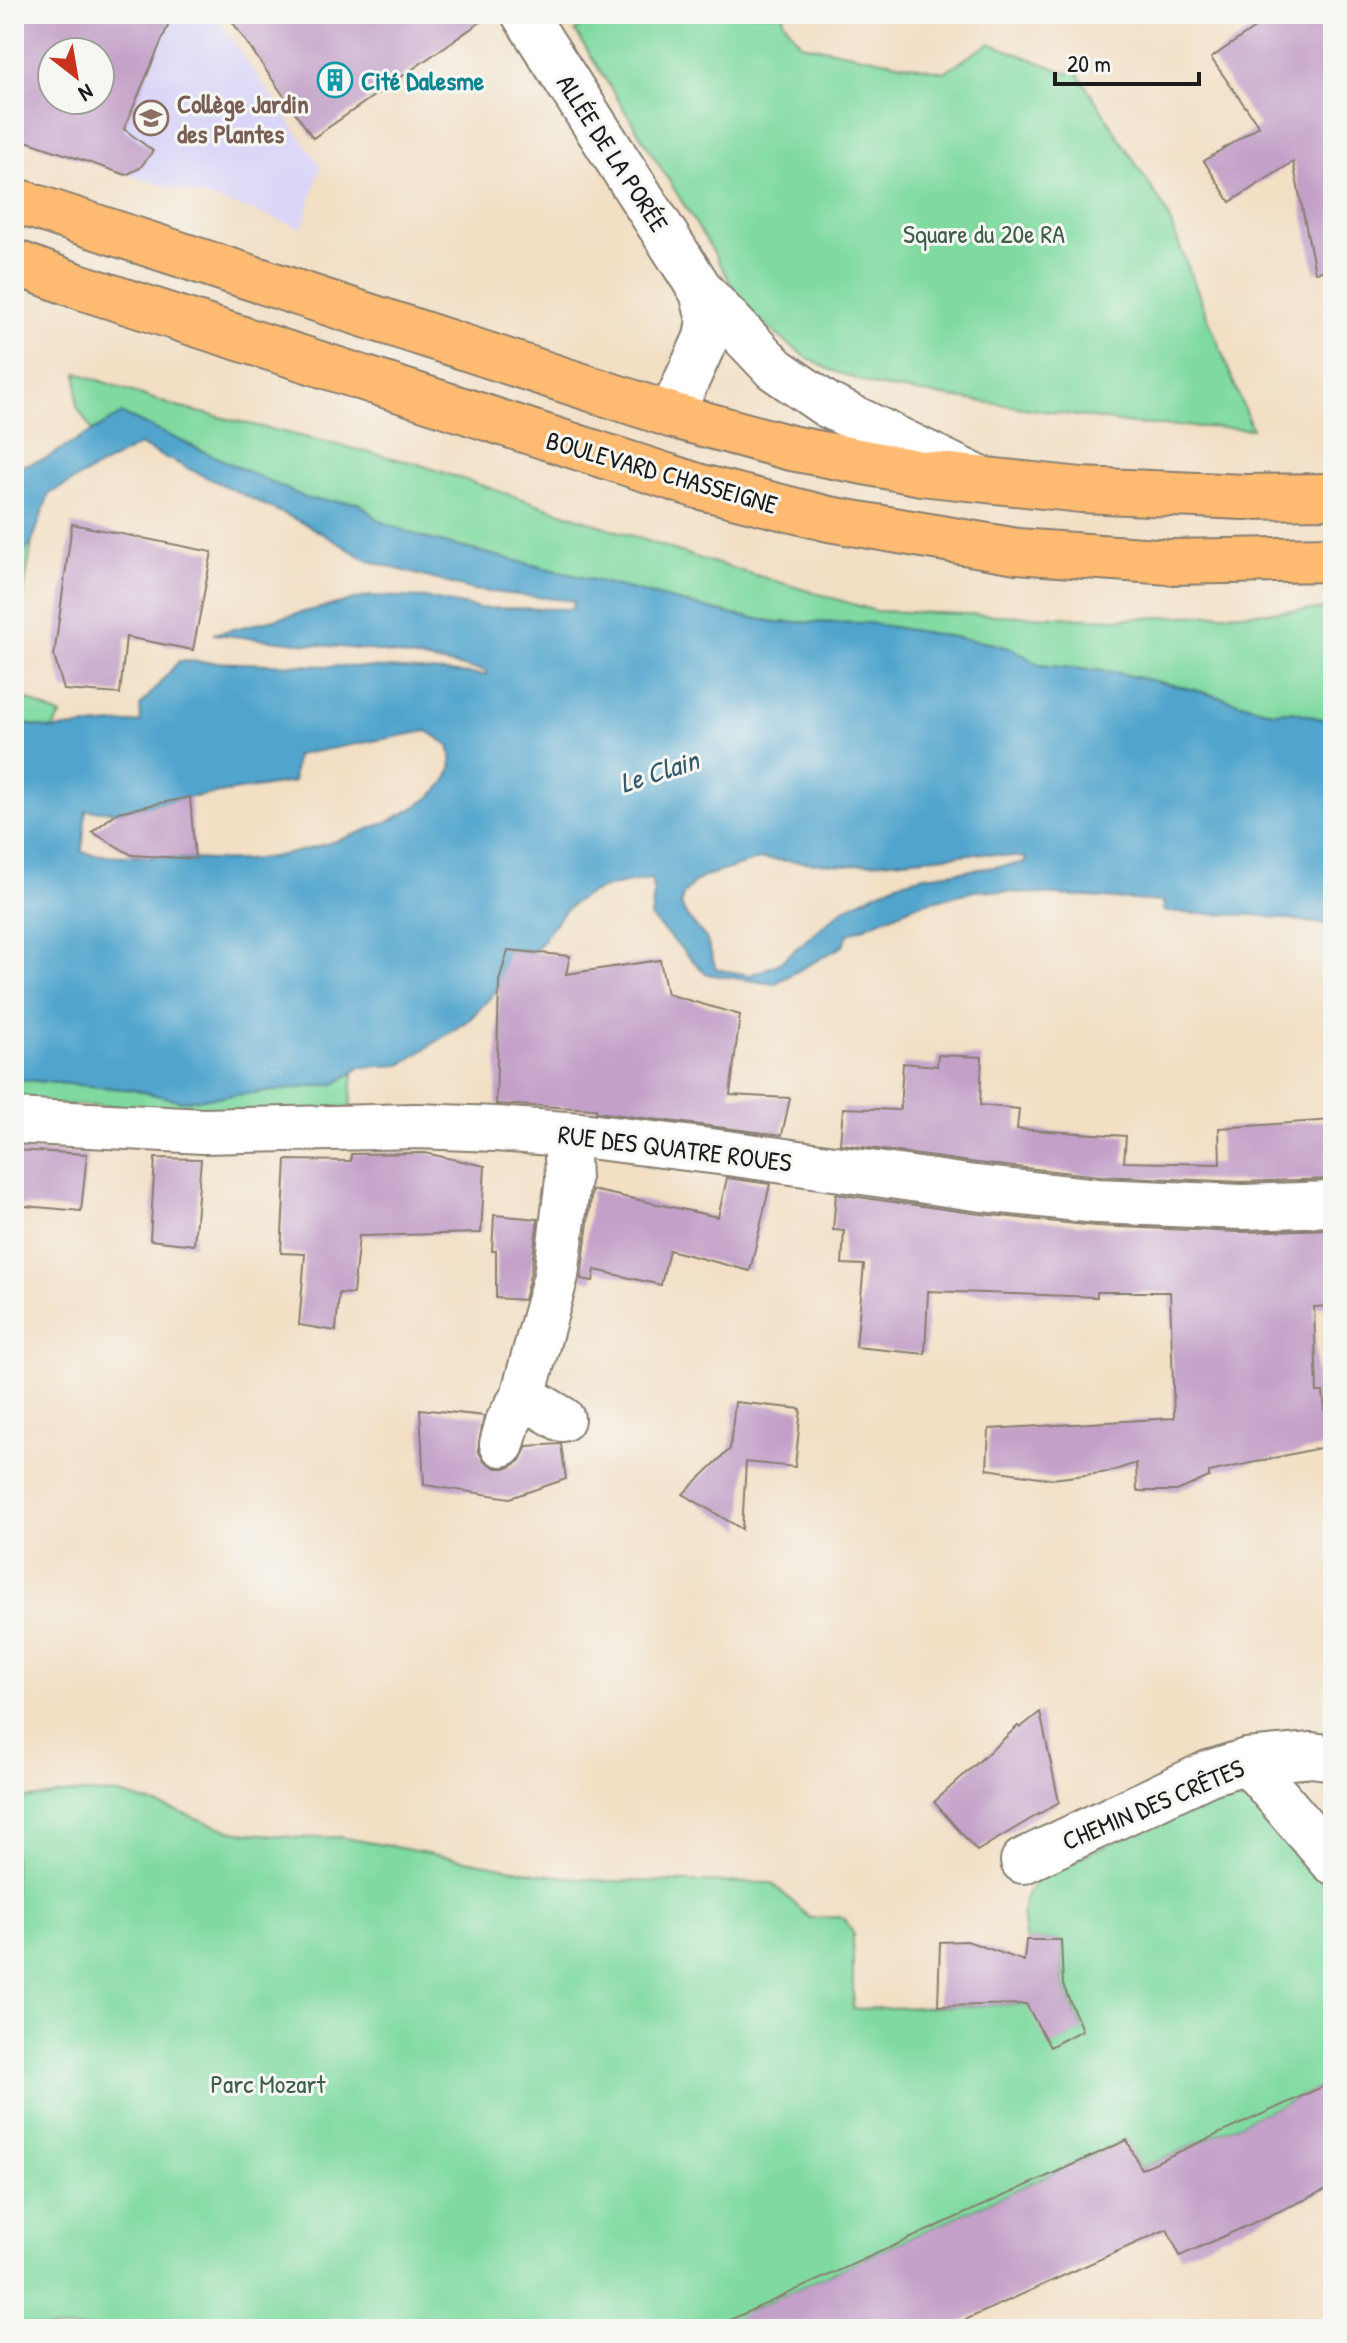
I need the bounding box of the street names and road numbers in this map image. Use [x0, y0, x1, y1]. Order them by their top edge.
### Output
street label: ALLÉE DE LA PORÉE [549, 68, 677, 239]
street label: BOULEVARD CHASSEIGNE [542, 422, 782, 522]
street label: RUE DES QUATRE ROUES [556, 1116, 794, 1180]
street label: CHEMIN DES CRÊTES [1057, 1750, 1249, 1858]

